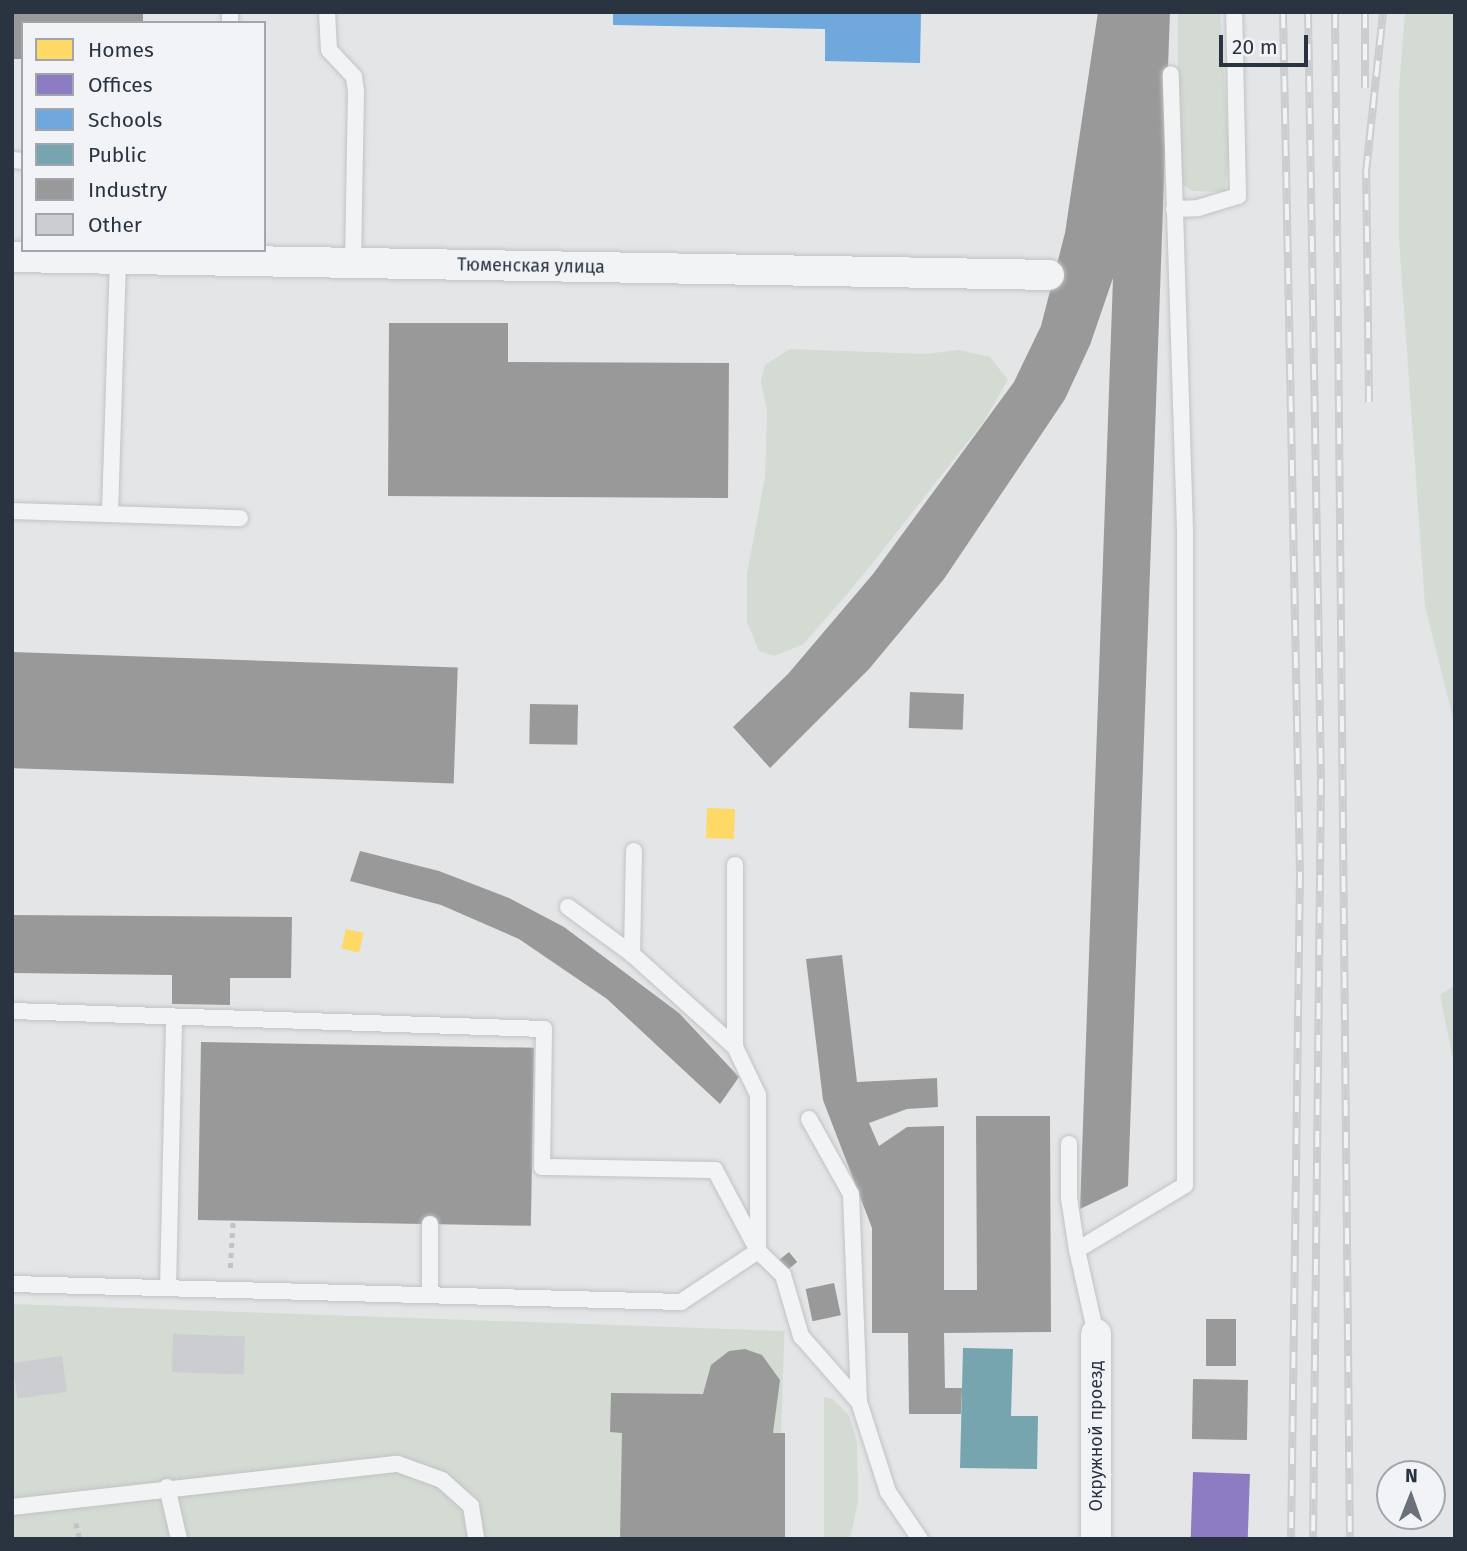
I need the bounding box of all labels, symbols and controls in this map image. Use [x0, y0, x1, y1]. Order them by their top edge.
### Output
legend [21, 21, 266, 252]
scale bar [1222, 21, 1311, 65]
text: 20 m [1232, 34, 1278, 60]
text: Homes [88, 37, 154, 63]
text: Offices [88, 72, 153, 98]
text: Schools [88, 107, 162, 133]
text: Public [88, 142, 146, 168]
text: Industry [88, 177, 167, 203]
text: Other [88, 212, 142, 238]
street label: Тюменская улица [457, 254, 605, 278]
street label: Окружной проезд [1085, 1360, 1107, 1512]
north arrow [1376, 1460, 1446, 1530]
text: N [1405, 1464, 1418, 1487]

